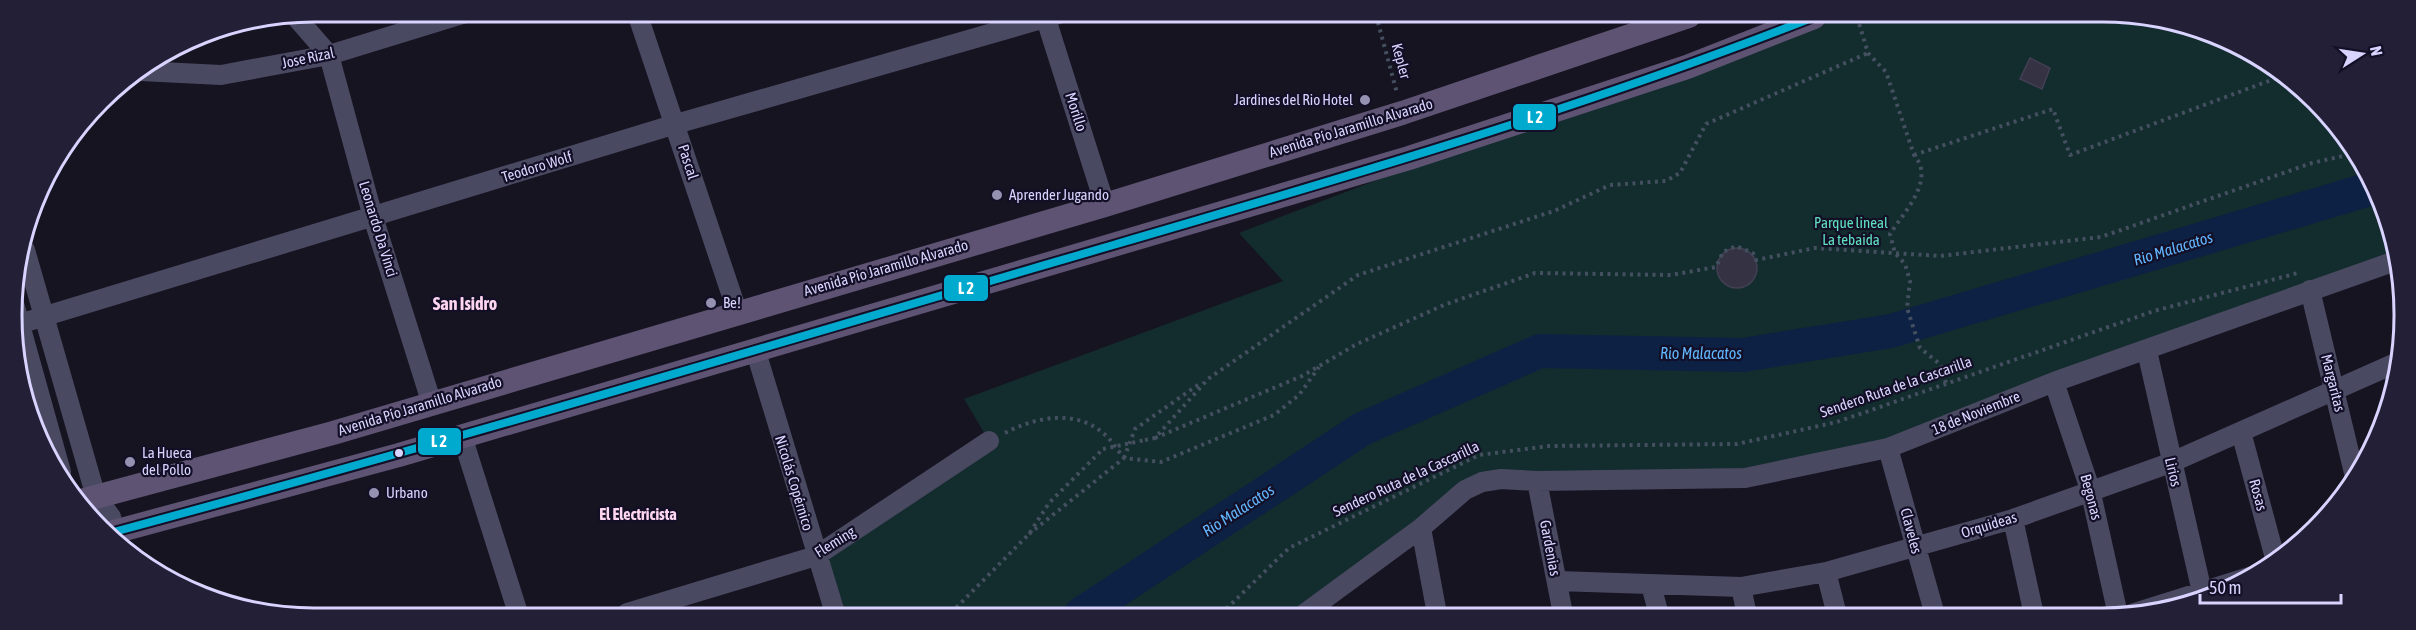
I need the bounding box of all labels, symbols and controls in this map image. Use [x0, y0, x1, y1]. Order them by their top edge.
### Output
north arrow [2332, 24, 2392, 84]
street label: Kepler [1389, 41, 1415, 81]
street label: Jose Rizal [280, 44, 336, 71]
text: N [2367, 44, 2386, 57]
street label: Morillo [1062, 90, 1091, 133]
place label: Jardines del Rio Hotel [1234, 91, 1353, 108]
marker: Jardines del Rio Hotel [1358, 93, 1372, 107]
street label: Avenida Pío Jaramillo Alvarado [1267, 95, 1435, 161]
line badge: L 2 [1512, 103, 1557, 131]
text: L 2 [1527, 108, 1543, 126]
street label: Pascal [675, 142, 702, 182]
street label: Teodoro Wolf [500, 148, 574, 185]
street label: Leonardo Da Vinci [356, 179, 401, 279]
place label: Aprender Jugando [1009, 186, 1109, 203]
marker: Aprender Jugando [990, 188, 1004, 202]
park label: Parque lineal La tebaida [1814, 214, 1888, 248]
water label: Rio Malacatos [2131, 227, 2215, 269]
street label: Avenida Pío Jaramillo Alvarado [802, 236, 970, 299]
line badge: L 2 [943, 274, 989, 302]
text: L 2 [958, 279, 974, 297]
district label: San Isidro [433, 293, 497, 314]
place label: Be! [723, 294, 741, 311]
marker: Be! [704, 296, 718, 310]
water label: Rio Malacatos [1660, 344, 1742, 362]
street label: Margaritas [2318, 352, 2349, 413]
street label: Sendero Ruta de la Cascarilla [1818, 353, 1974, 420]
street label: Avenida Pío Jaramillo Alvarado [336, 373, 504, 439]
street label: 18 de Noviembre [1929, 387, 2023, 438]
line badge: L 2 [417, 427, 462, 456]
text: L 2 [431, 432, 447, 450]
street label: Nicolás Copérnico [772, 433, 817, 533]
street label: Sendero Ruta de la Cascarilla [1330, 437, 1482, 520]
place label: La Hueca del Pollo [142, 444, 192, 478]
unlabelled marker [393, 447, 405, 459]
marker: La Hueca del Pollo [123, 455, 137, 469]
street label: Lirios [2162, 456, 2185, 488]
street label: Begonas [2077, 472, 2106, 522]
street label: Rosas [2246, 477, 2271, 513]
water label: Rio Malacatos [1199, 480, 1278, 540]
place label: Urbano [386, 484, 428, 501]
marker: Urbano [367, 486, 381, 500]
district label: El Electricista [599, 505, 677, 523]
street label: Claveles [1897, 506, 1926, 556]
street label: Orquideas [1959, 508, 2019, 541]
street label: Gardenias [1537, 519, 1564, 577]
street label: Fleming [811, 522, 859, 561]
scale bar [2200, 567, 2341, 605]
text: 50 m [2209, 577, 2241, 598]

